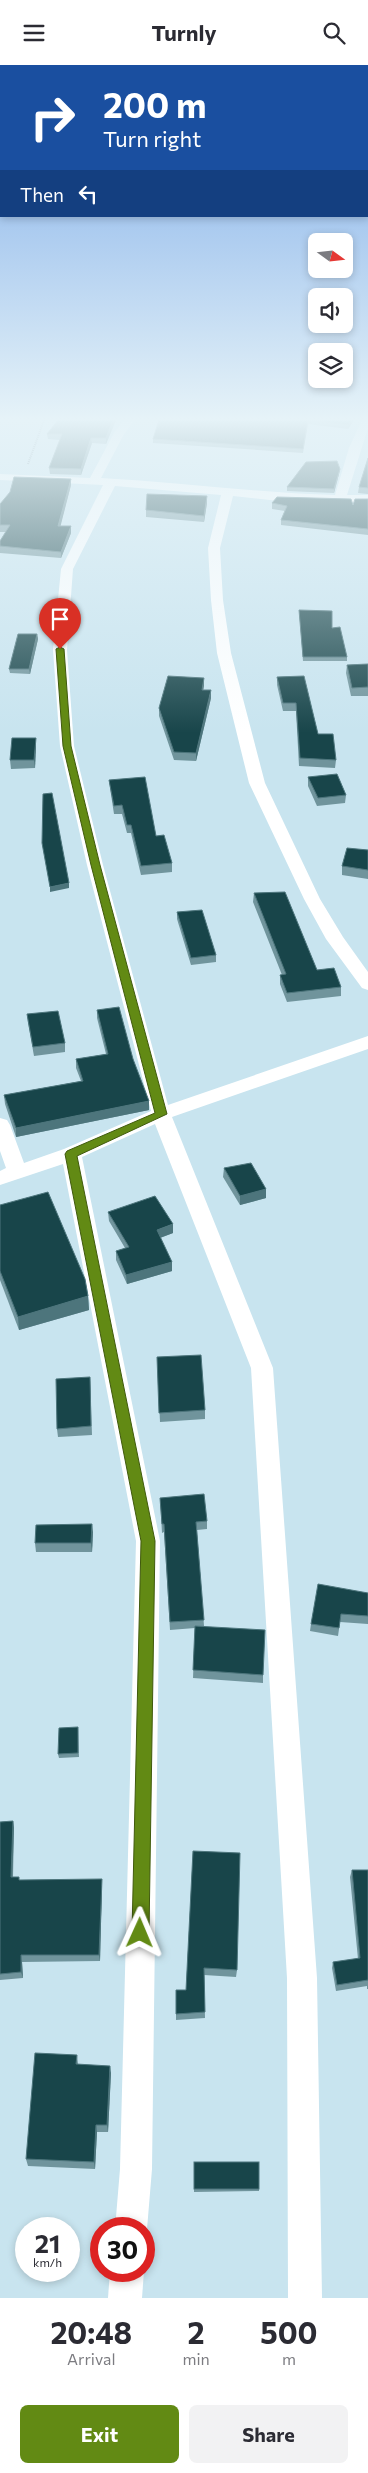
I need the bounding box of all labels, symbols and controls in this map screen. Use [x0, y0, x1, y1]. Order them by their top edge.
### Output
icon: menu [20, 19, 48, 47]
text: Turnly [151, 19, 217, 46]
icon: search [320, 19, 348, 47]
text: 200 m [103, 82, 206, 125]
icon: right [20, 85, 85, 150]
text: Turn right [103, 125, 201, 152]
icon: left [74, 180, 102, 208]
text: Then [20, 183, 64, 206]
north arrow [308, 233, 352, 277]
map controls [308, 233, 353, 388]
button: sound [308, 288, 353, 333]
button: layers [308, 343, 353, 388]
pin [39, 598, 81, 649]
icon: arrive [46, 605, 74, 633]
position arrow [113, 1906, 165, 1958]
speed limit sign: 30 [90, 2217, 155, 2282]
text: 21 [35, 2228, 60, 2258]
text: km/h [33, 2255, 62, 2269]
text: 20:48 [50, 2313, 132, 2350]
text: 2 [188, 2313, 205, 2350]
text: 500 [260, 2313, 318, 2350]
text: Arrival [67, 2349, 115, 2368]
text: min [183, 2349, 210, 2368]
text: m [282, 2349, 296, 2368]
button: Exit [20, 2405, 179, 2463]
button: Share [189, 2405, 348, 2463]

